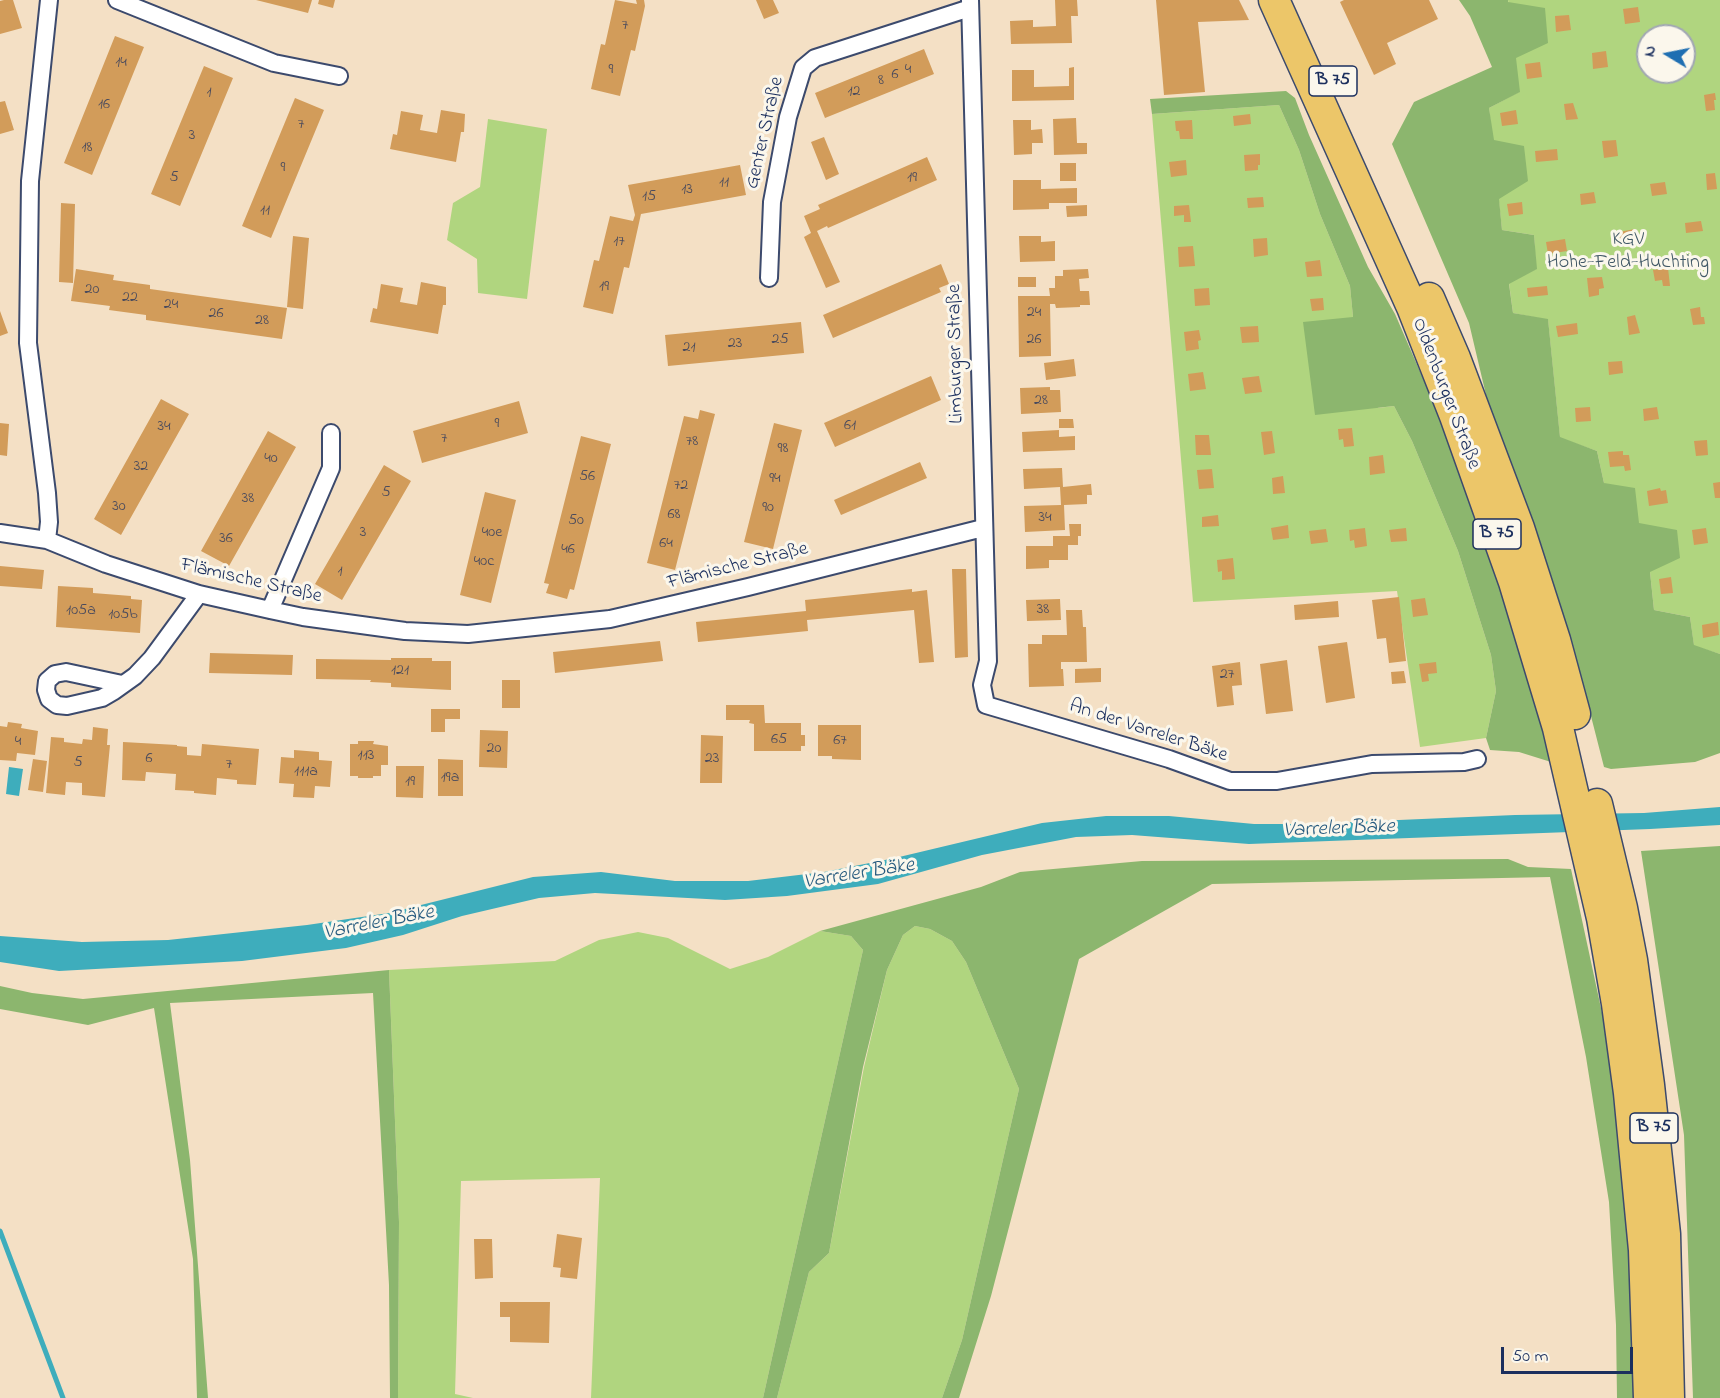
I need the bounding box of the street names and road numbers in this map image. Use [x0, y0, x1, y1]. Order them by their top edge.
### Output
road number: B 75 [1309, 66, 1357, 96]
street label: Genter Straße [741, 75, 791, 191]
street label: Limburger Straße [944, 284, 970, 424]
street label: Oldenburger Straße [1405, 315, 1485, 473]
road number: B 75 [1473, 519, 1521, 549]
street label: Flämische Straße [665, 538, 811, 596]
street label: Flämische Straße [178, 554, 324, 610]
street label: An der Varreler Bäke [1066, 695, 1230, 769]
road number: B 75 [1630, 1113, 1678, 1143]

